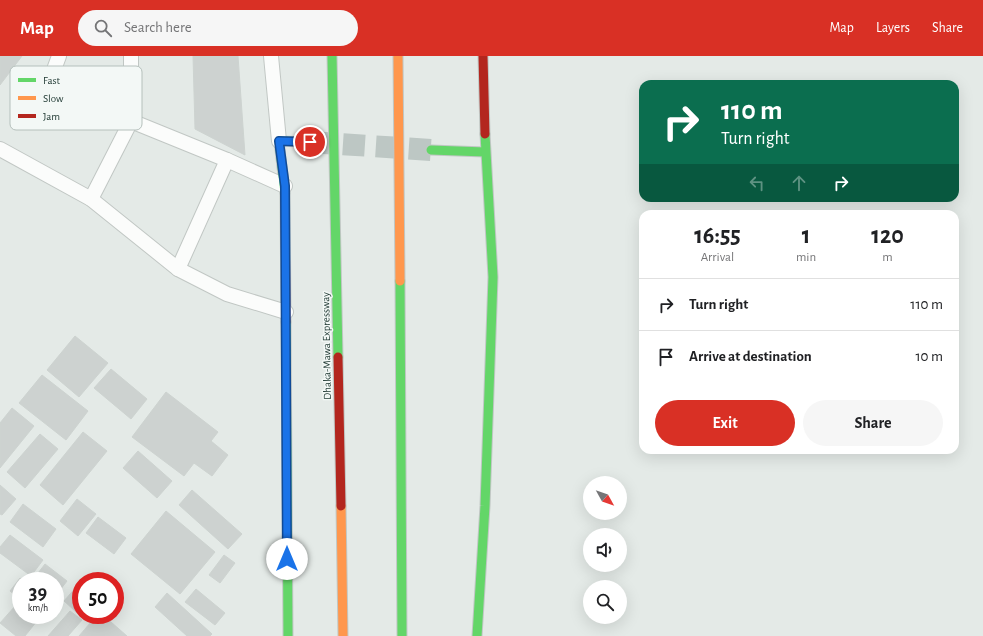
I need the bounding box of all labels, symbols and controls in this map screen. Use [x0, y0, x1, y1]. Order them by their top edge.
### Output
search box [78, 10, 358, 46]
icon: search [92, 17, 114, 39]
text: Map [20, 19, 54, 38]
text: Search here [124, 20, 192, 35]
text: Map [829, 21, 854, 35]
text: Layers [876, 21, 910, 35]
text: Share [932, 21, 963, 35]
legend [10, 66, 142, 130]
text: Fast [43, 75, 61, 86]
text: Slow [43, 93, 64, 104]
icon: right [655, 96, 707, 148]
text: 110 m [721, 97, 783, 125]
text: Jam [43, 111, 60, 122]
pin [293, 125, 327, 159]
text: Turn right [721, 130, 790, 148]
icon: arrive [299, 131, 321, 153]
icon: left [746, 172, 768, 194]
icon: ahead [788, 172, 810, 194]
icon: right [830, 172, 852, 194]
text: 16:55 [694, 224, 741, 248]
text: 1 [802, 224, 810, 248]
text: 120 [871, 224, 904, 248]
text: Arrival [701, 251, 734, 264]
text: min [796, 251, 816, 264]
text: m [882, 251, 893, 264]
street label: Dhaka-Mawa Expressway [320, 292, 333, 400]
icon: right [655, 294, 677, 316]
text: Turn right [689, 297, 748, 312]
text: 110 m [910, 297, 943, 312]
icon: arrive [655, 346, 677, 368]
text: Arrive at destination [689, 349, 812, 364]
text: 10 m [915, 349, 943, 364]
button: Exit [655, 400, 795, 446]
button: Share [803, 400, 943, 446]
north arrow [583, 476, 627, 520]
map controls [583, 476, 627, 624]
button: sound [583, 528, 627, 572]
position arrow [266, 538, 308, 580]
speed limit sign: 50 [72, 572, 124, 624]
button: search [583, 580, 627, 624]
text: 39 [29, 583, 47, 603]
text: km/h [28, 603, 48, 613]

